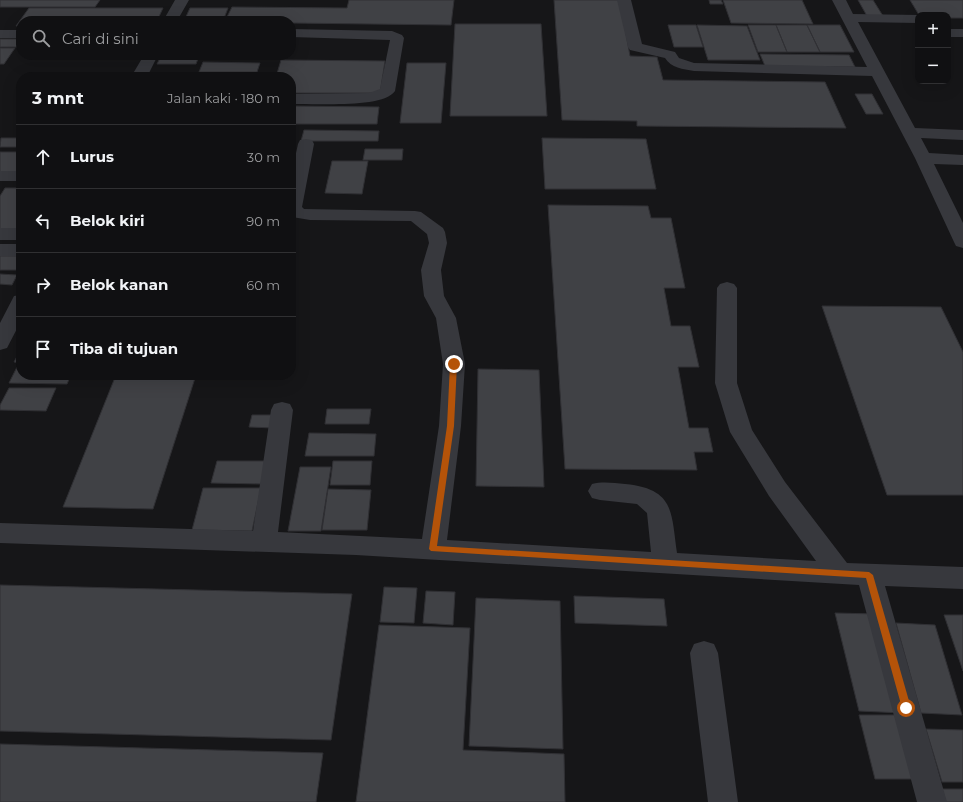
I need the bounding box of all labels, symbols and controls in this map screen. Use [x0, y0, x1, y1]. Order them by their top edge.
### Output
map controls [915, 12, 951, 84]
button: + [915, 12, 951, 48]
search box [16, 16, 296, 60]
icon: search [30, 27, 52, 49]
text: Cari di sini [62, 29, 139, 48]
button: − [915, 48, 951, 84]
text: 3 mnt [32, 88, 84, 108]
text: Jalan kaki · 180 m [167, 90, 280, 106]
icon: ahead [32, 146, 54, 168]
text: Lurus [70, 147, 114, 166]
text: 30 m [247, 149, 280, 165]
icon: left [32, 210, 54, 232]
text: Belok kiri [70, 211, 145, 230]
text: 90 m [246, 213, 280, 229]
icon: right [32, 274, 54, 296]
text: Belok kanan [70, 275, 168, 294]
text: 60 m [246, 277, 280, 293]
icon: arrive [32, 338, 54, 360]
text: Tiba di tujuan [70, 339, 178, 358]
route end [445, 355, 463, 373]
route start [897, 699, 915, 717]

